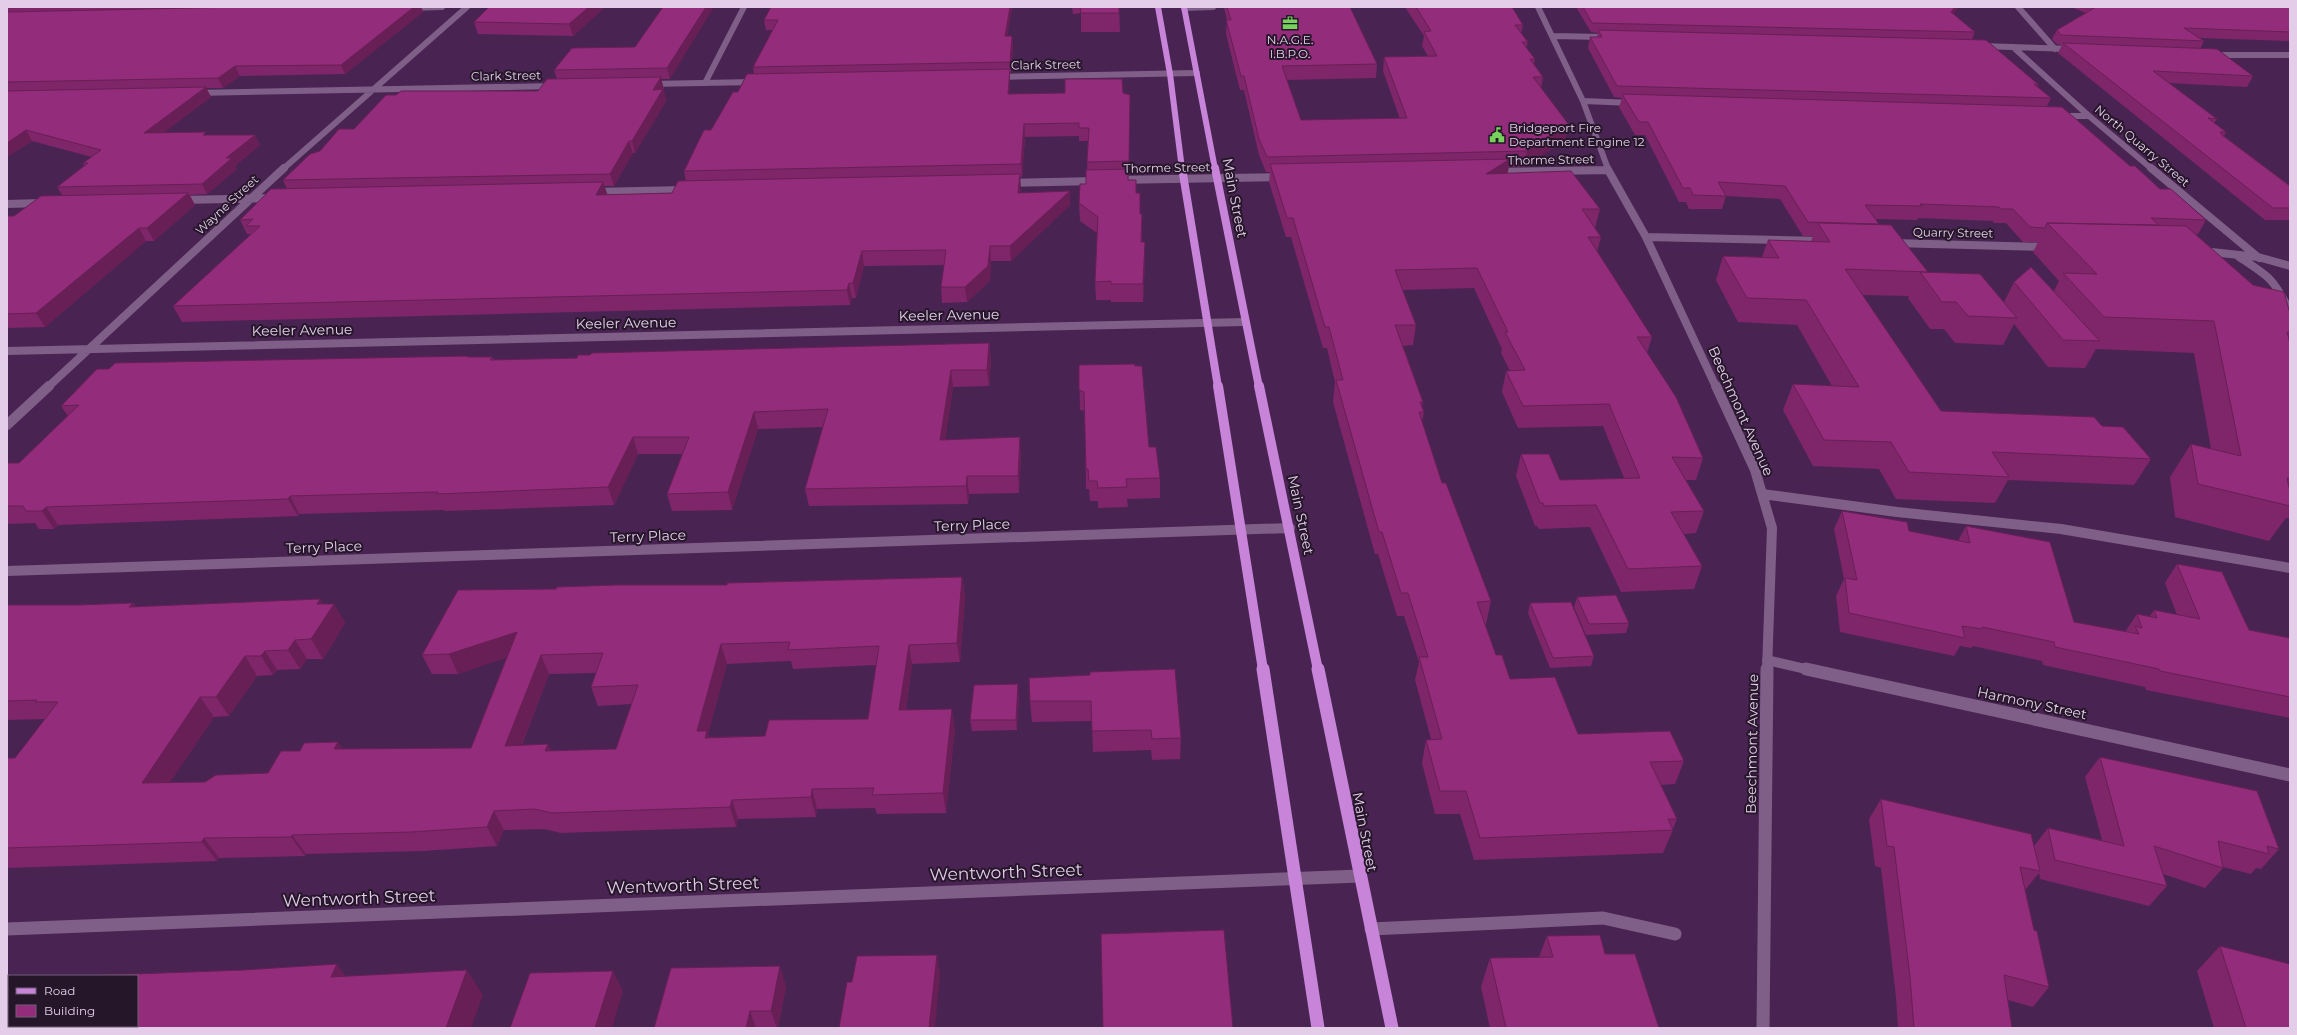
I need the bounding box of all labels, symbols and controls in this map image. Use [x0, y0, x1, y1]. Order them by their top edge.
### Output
office icon: N.A.G.E. I.B.P.O. [1281, 14, 1299, 32]
place label: N.A.G.E. I.B.P.O. [1267, 32, 1313, 61]
street label: Clark Street [1011, 56, 1081, 73]
street label: Clark Street [471, 67, 541, 84]
street label: North Quarry Street [2092, 102, 2193, 190]
place label: Bridgeport Fire Department Engine 12 [1509, 120, 1645, 149]
public building icon: Bridgeport Fire Department Engine 12 [1488, 126, 1506, 144]
street label: Thorme Street [1508, 151, 1595, 168]
street label: Main Street [1218, 157, 1252, 240]
street label: Thorme Street [1124, 159, 1211, 176]
street label: Wayne Street [192, 172, 261, 238]
street label: Quarry Street [1913, 224, 1994, 241]
street label: Keeler Avenue [898, 305, 1000, 325]
street label: Keeler Avenue [575, 313, 677, 333]
street label: Keeler Avenue [251, 320, 353, 340]
street label: Beechmont Avenue [1704, 343, 1778, 479]
street label: Main Street [1284, 474, 1318, 557]
street label: Terry Place [934, 515, 1010, 535]
street label: Terry Place [610, 526, 686, 546]
street label: Terry Place [286, 537, 362, 557]
street label: Beechmont Avenue [1742, 674, 1762, 814]
street label: Harmony Street [1976, 683, 2089, 723]
street label: Main Street [1348, 791, 1382, 874]
street label: Wentworth Street [929, 859, 1083, 885]
street label: Wentworth Street [606, 872, 760, 898]
street label: Wentworth Street [282, 885, 436, 911]
legend [8, 975, 138, 1027]
text: Road [44, 983, 75, 998]
text: Building [44, 1003, 95, 1018]

